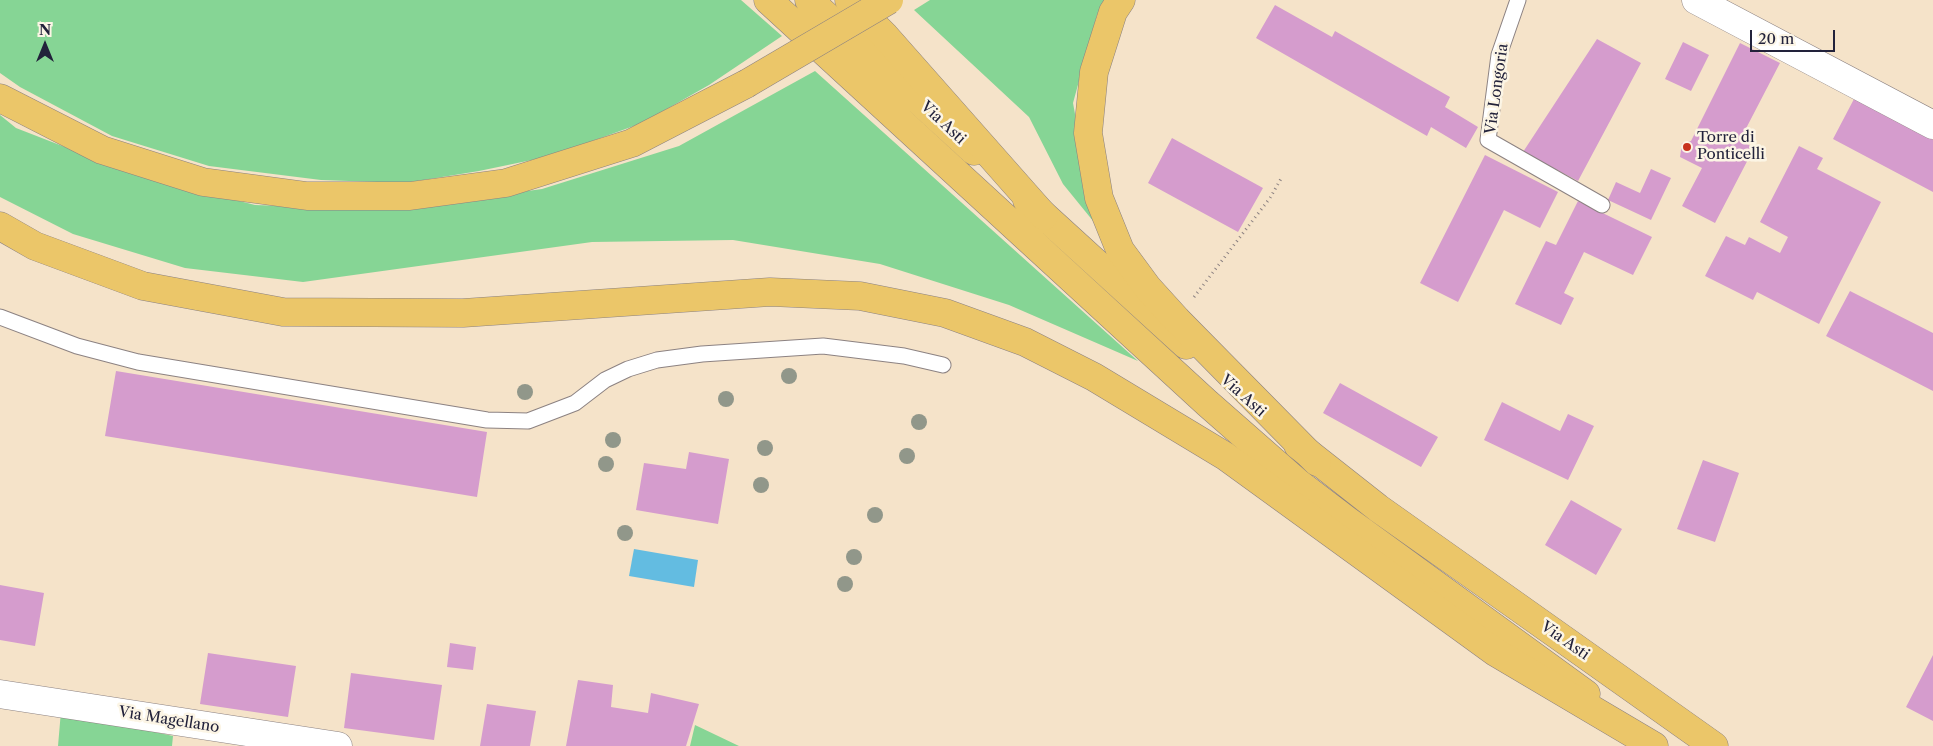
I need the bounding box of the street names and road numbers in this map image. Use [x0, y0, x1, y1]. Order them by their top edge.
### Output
street label: Via Longoria [1482, 42, 1512, 136]
street label: Via Asti [917, 98, 969, 148]
street label: Via Asti [1217, 371, 1269, 421]
street label: Via Asti [1537, 618, 1593, 664]
street label: Via Magellano [117, 703, 221, 737]

